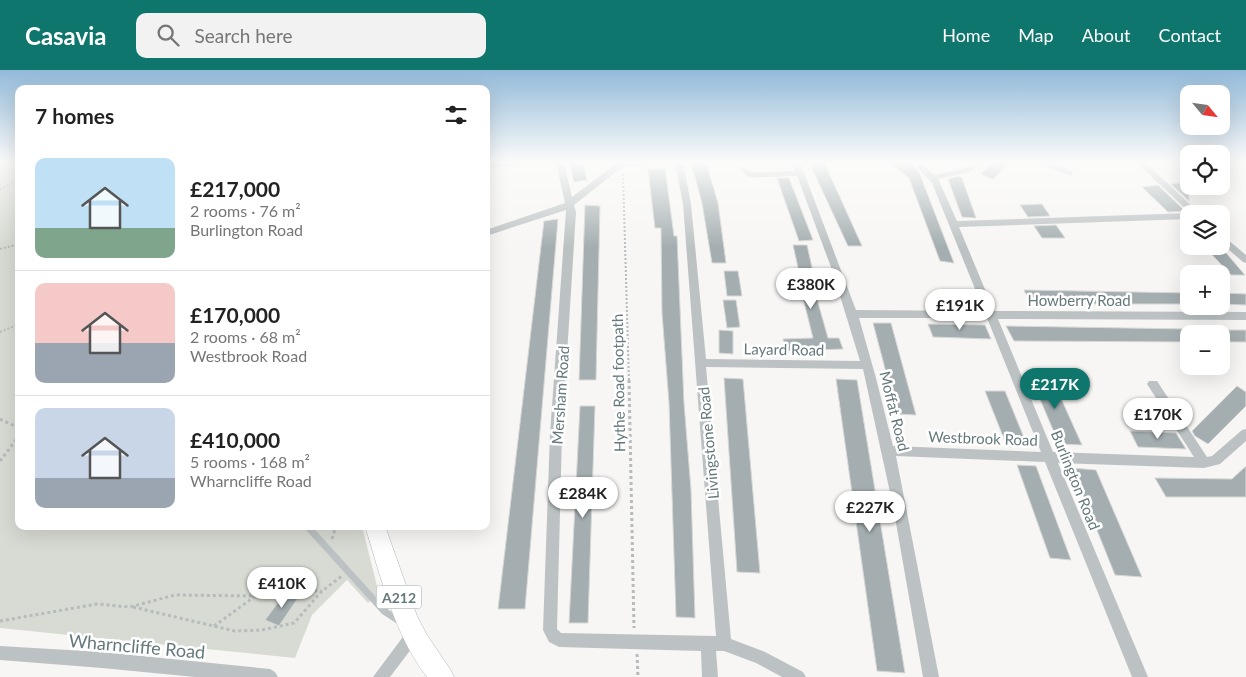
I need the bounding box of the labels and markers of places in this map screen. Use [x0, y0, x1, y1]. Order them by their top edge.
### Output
pin: £380K [776, 268, 846, 310]
pin: £191K [925, 288, 995, 331]
pin: £217K [1020, 368, 1090, 410]
pin: £170K [1123, 398, 1193, 440]
pin: £284K [548, 476, 618, 519]
pin: £227K [835, 490, 905, 533]
pin: £410K [247, 566, 317, 609]

